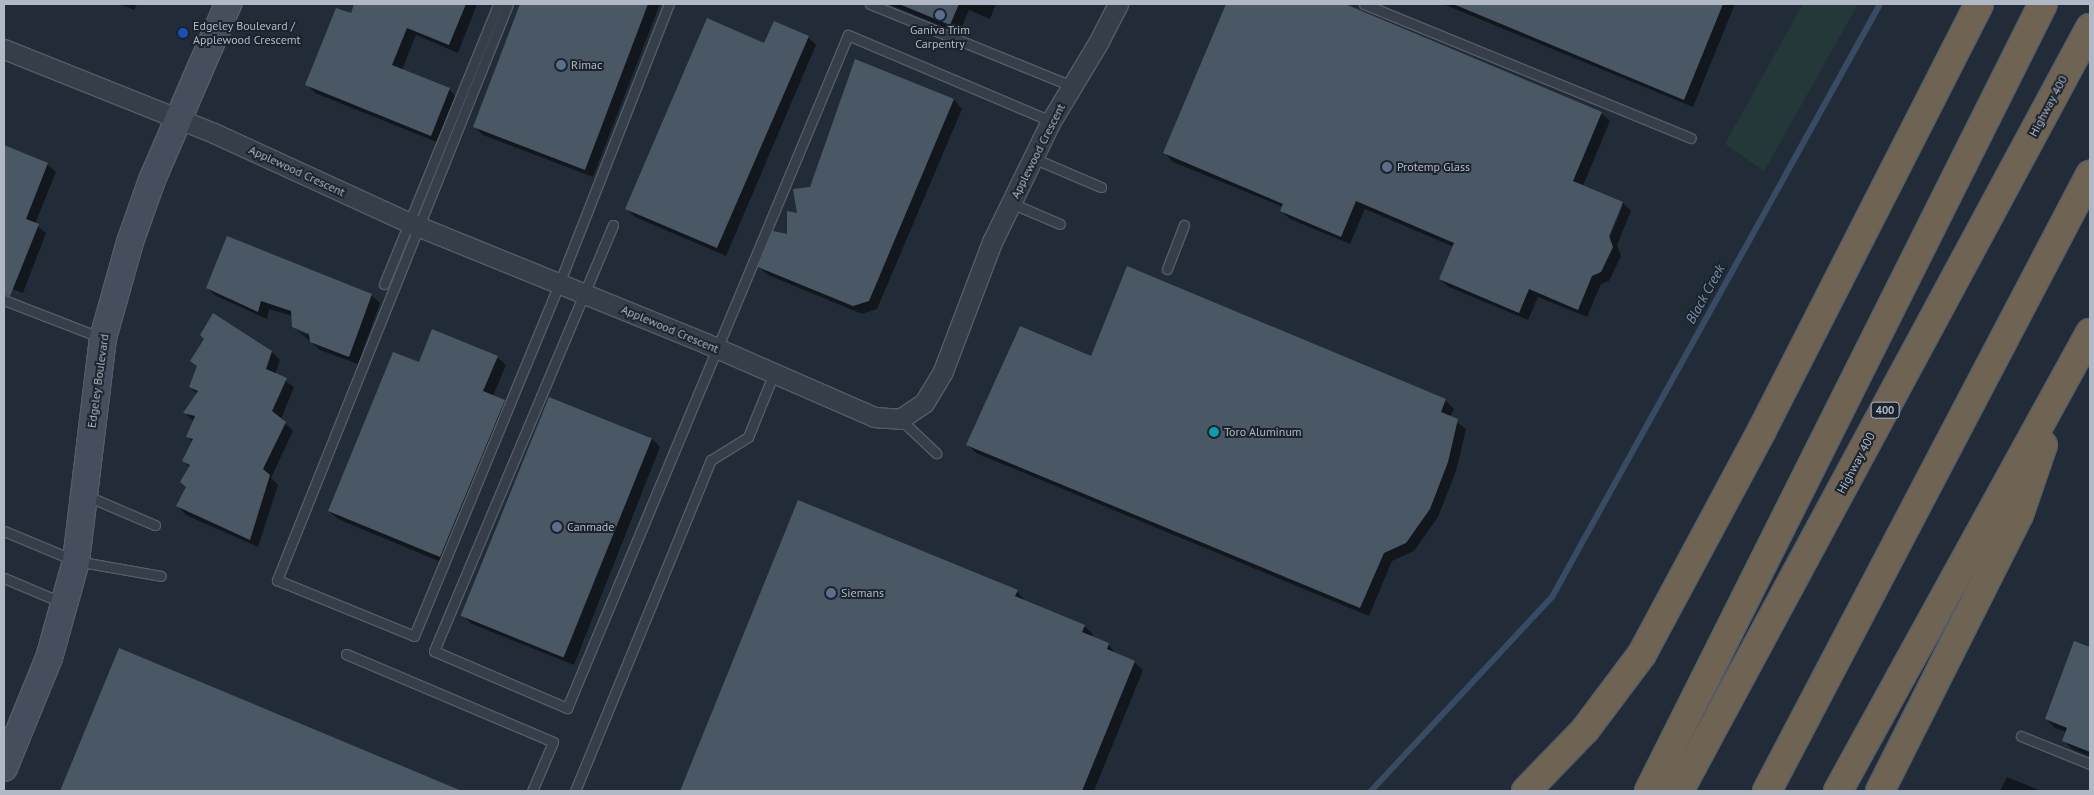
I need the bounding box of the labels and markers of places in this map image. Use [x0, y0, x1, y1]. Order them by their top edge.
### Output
marker: Ganiva Trim Carpentry [934, 9, 946, 21]
place label: Edgeley Boulevard / Applewood Crescemt [193, 19, 301, 47]
place label: Ganiva Trim Carpentry [910, 23, 970, 51]
marker: Edgeley Boulevard / Applewood Crescemt [177, 27, 189, 39]
place label: Rimac [571, 58, 602, 72]
marker: Rimac [555, 59, 567, 71]
place label: Protemp Glass [1397, 160, 1470, 174]
marker: Protemp Glass [1381, 161, 1393, 173]
place label: Toro Aluminum [1224, 425, 1302, 439]
marker: Toro Aluminum [1208, 426, 1220, 438]
place label: Canmade [567, 520, 614, 534]
marker: Canmade [551, 521, 563, 533]
place label: Siemans [841, 586, 884, 600]
marker: Siemans [825, 587, 837, 599]

